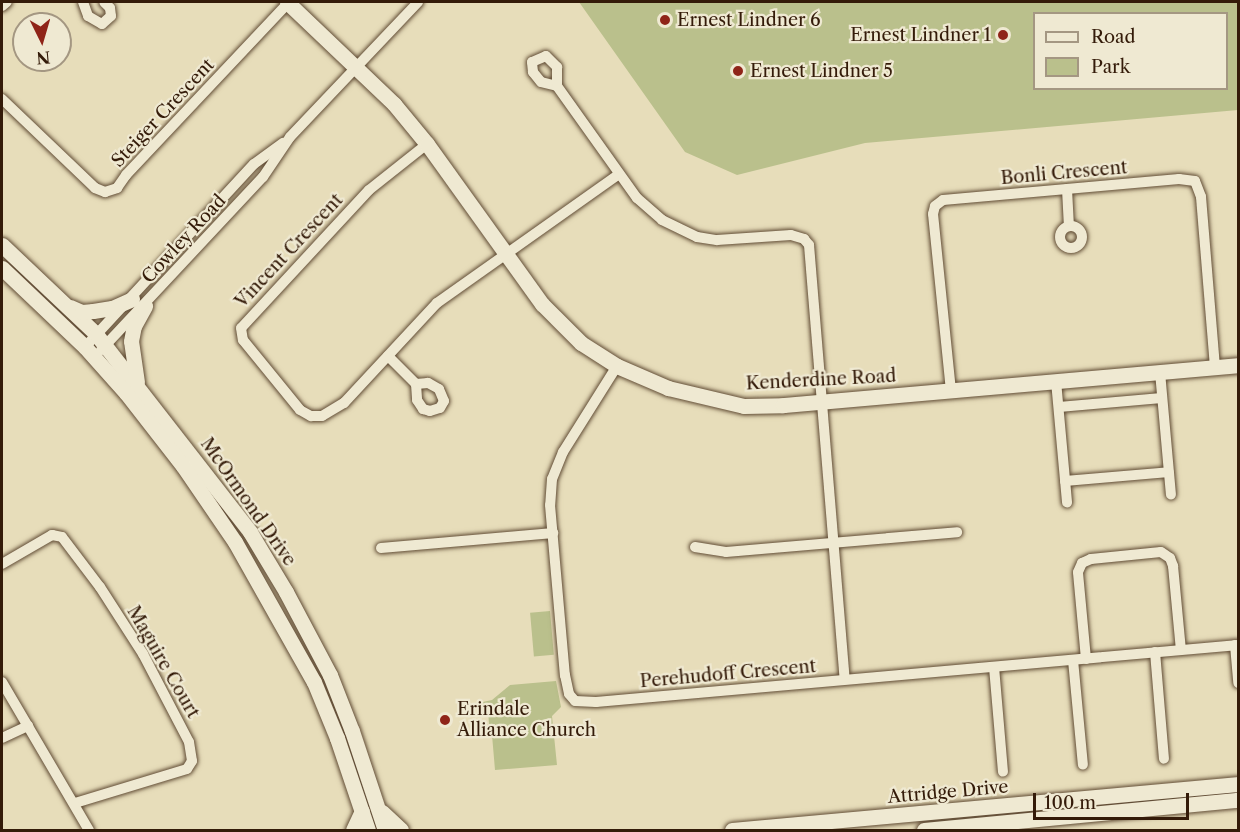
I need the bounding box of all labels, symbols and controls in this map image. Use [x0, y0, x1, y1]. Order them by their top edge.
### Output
place label: Ernest Lindner 6 [677, 9, 821, 31]
north arrow [12, 12, 72, 72]
legend [1033, 12, 1228, 90]
marker: Ernest Lindner 6 [658, 13, 672, 27]
place label: Ernest Lindner 1 [850, 24, 991, 46]
text: Road [1091, 26, 1136, 48]
marker: Ernest Lindner 1 [996, 28, 1010, 42]
text: N [36, 47, 51, 69]
street label: Steiger Crescent [107, 54, 219, 172]
text: Park [1091, 56, 1130, 78]
place label: Ernest Lindner 5 [750, 60, 893, 82]
marker: Ernest Lindner 5 [731, 64, 745, 78]
street label: Bonli Crescent [1000, 157, 1128, 189]
street label: Cowley Road [137, 190, 231, 288]
street label: Vincent Crescent [231, 190, 347, 312]
street label: Kenderdine Road [745, 365, 897, 395]
street label: McOrmond Drive [196, 434, 300, 570]
street label: Maguire Court [122, 602, 204, 722]
street label: Perehudoff Crescent [639, 656, 817, 692]
place label: Erindale Alliance Church [457, 699, 596, 742]
marker: Erindale Alliance Church [438, 713, 452, 727]
street label: Attridge Drive [887, 776, 1009, 808]
scale bar [1036, 781, 1192, 819]
text: 100 m [1044, 792, 1096, 814]

